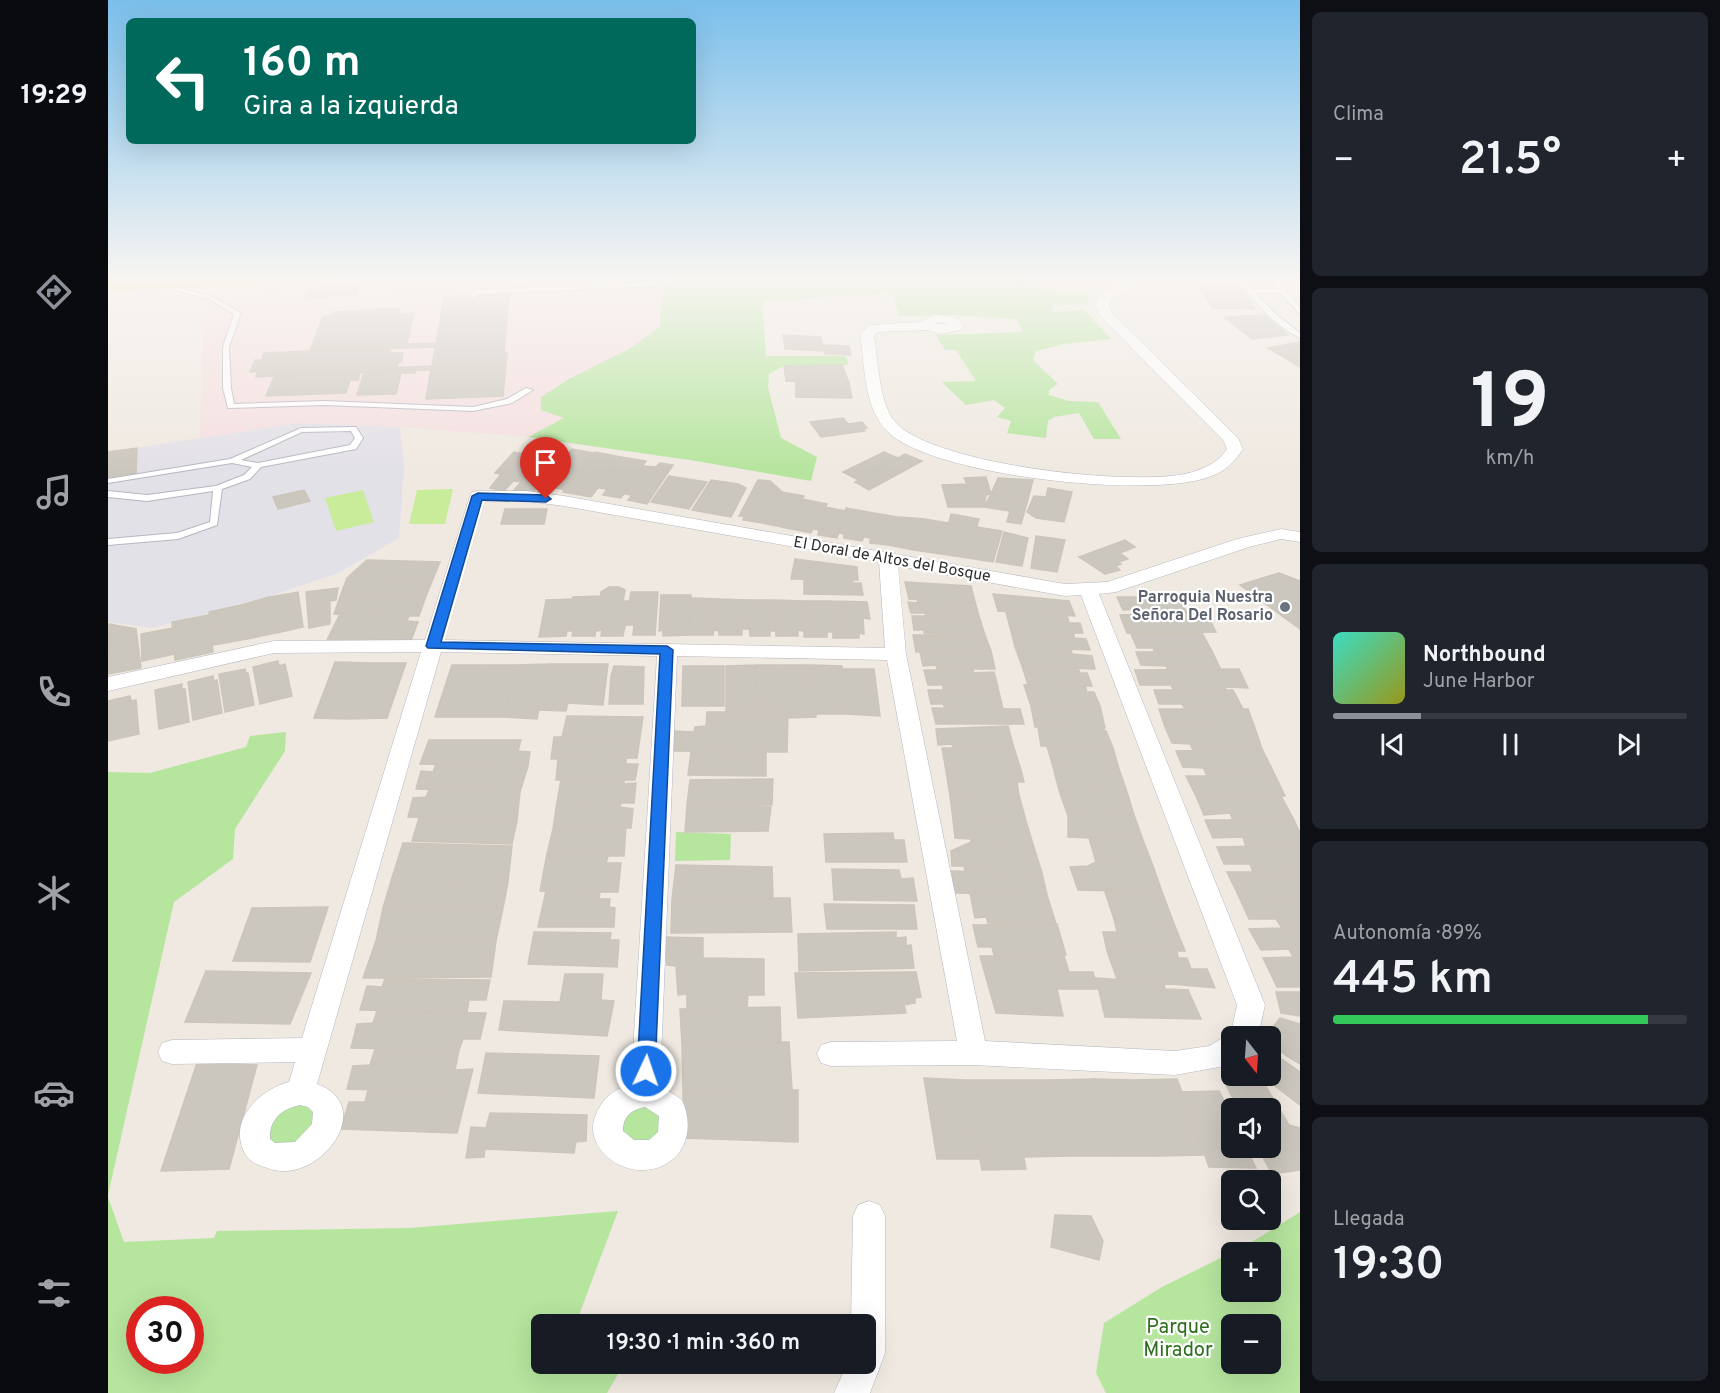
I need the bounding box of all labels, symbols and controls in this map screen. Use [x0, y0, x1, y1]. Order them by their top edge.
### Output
text: 160 m [243, 38, 361, 91]
icon: left [144, 42, 222, 120]
text: 19:29 [20, 79, 88, 113]
text: Gira a la izquierda [243, 90, 459, 124]
text: Clima [1333, 102, 1384, 128]
text: 21.5° [1459, 133, 1561, 190]
text: − [1333, 141, 1354, 183]
text: + [1666, 141, 1687, 183]
icon: directions [33, 271, 75, 313]
text: 19 [1470, 357, 1550, 456]
pin [520, 437, 571, 499]
icon: arrive [529, 446, 562, 479]
text: km/h [1486, 446, 1534, 472]
icon: music [33, 471, 75, 513]
street label: El Doral de Altos del Bosque [792, 533, 992, 587]
place label: Parroquia Nuestra Señora Del Rosario [1132, 588, 1273, 626]
marker: Parroquia Nuestra Señora Del Rosario [1278, 600, 1292, 614]
text: Northbound [1423, 642, 1546, 669]
text: June Harbor [1423, 669, 1535, 695]
icon: phone [33, 671, 75, 713]
icon: previous [1376, 728, 1409, 761]
icon: pause [1494, 728, 1527, 761]
icon: next [1612, 728, 1645, 761]
icon: climate [33, 872, 75, 914]
text: Autonomía · 89% [1333, 921, 1482, 947]
text: 445 km [1333, 952, 1493, 1009]
north arrow [1221, 1026, 1281, 1086]
map controls [1221, 1026, 1281, 1374]
position arrow [614, 1039, 678, 1103]
icon: car [33, 1072, 75, 1114]
button: sound [1221, 1098, 1281, 1158]
button: search [1221, 1170, 1281, 1230]
text: Llegada [1333, 1207, 1405, 1233]
text: 19:30 [1333, 1238, 1444, 1295]
button: + [1221, 1242, 1281, 1302]
icon: filters [33, 1272, 75, 1314]
speed limit sign: 30 [126, 1296, 204, 1374]
button: − [1221, 1314, 1281, 1374]
park label: Parque Mirador [1143, 1315, 1213, 1364]
text: 19:30 · 1 min · 360 m [607, 1330, 800, 1357]

